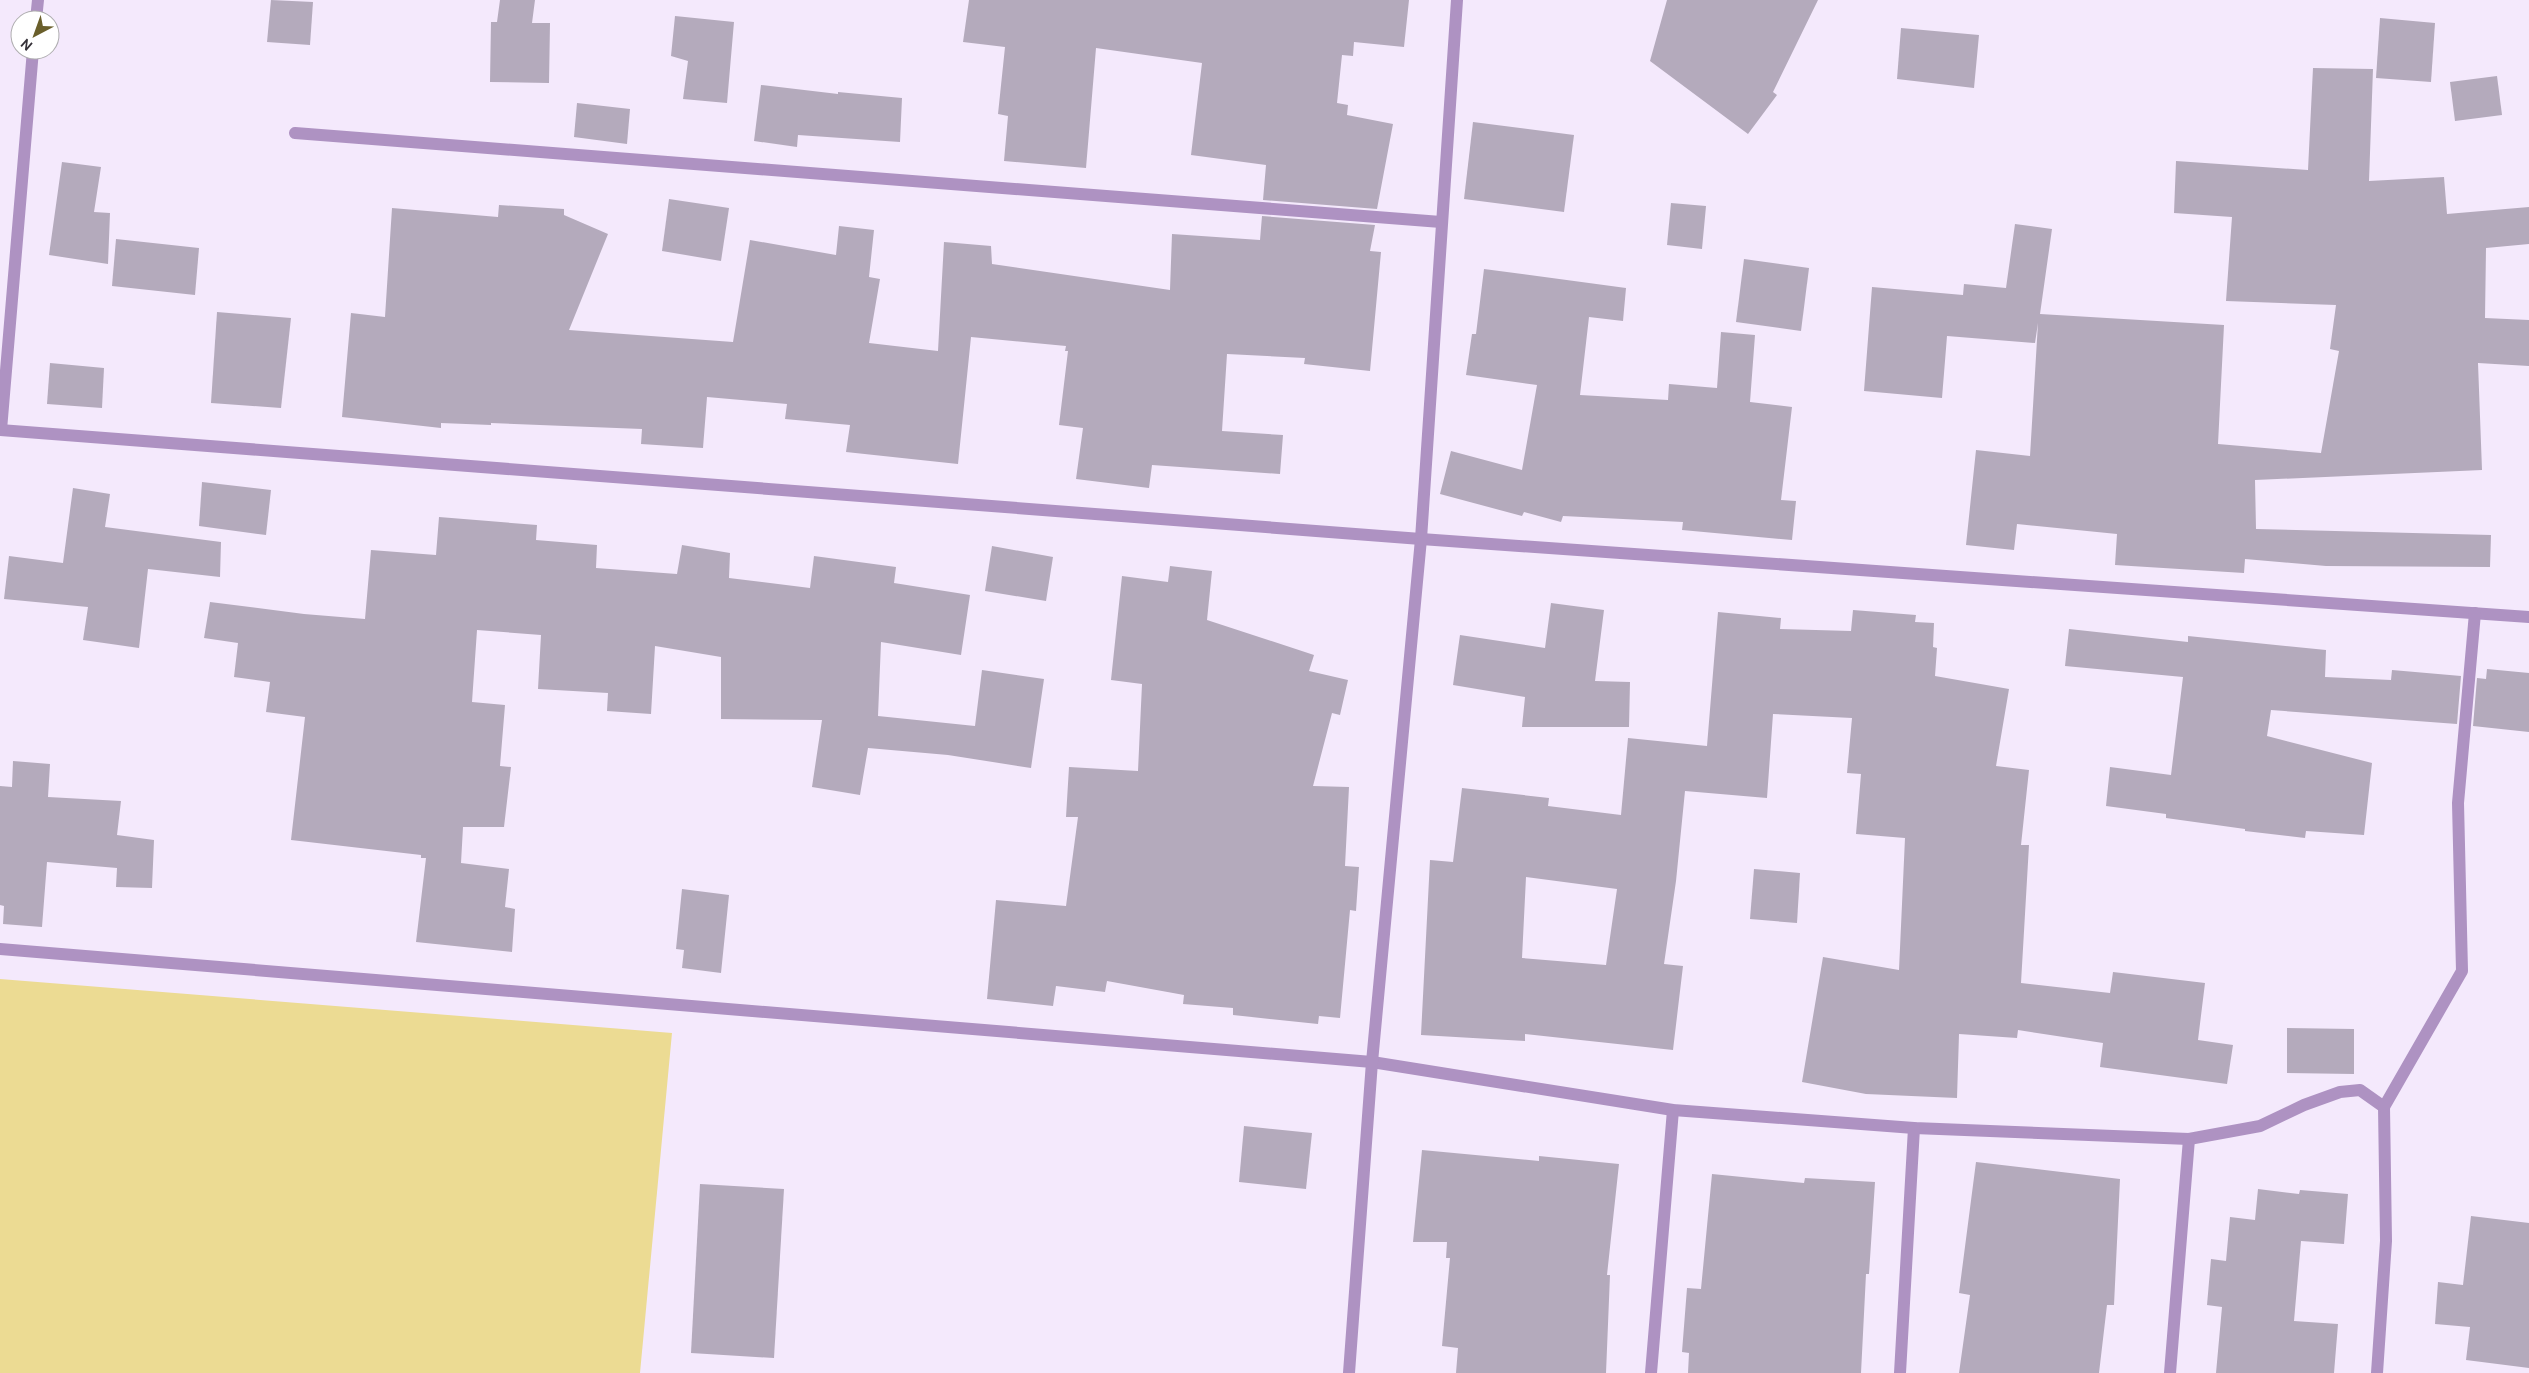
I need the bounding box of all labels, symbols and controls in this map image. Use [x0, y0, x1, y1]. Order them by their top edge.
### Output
north arrow [10, 10, 60, 60]
text: N [17, 35, 36, 55]

